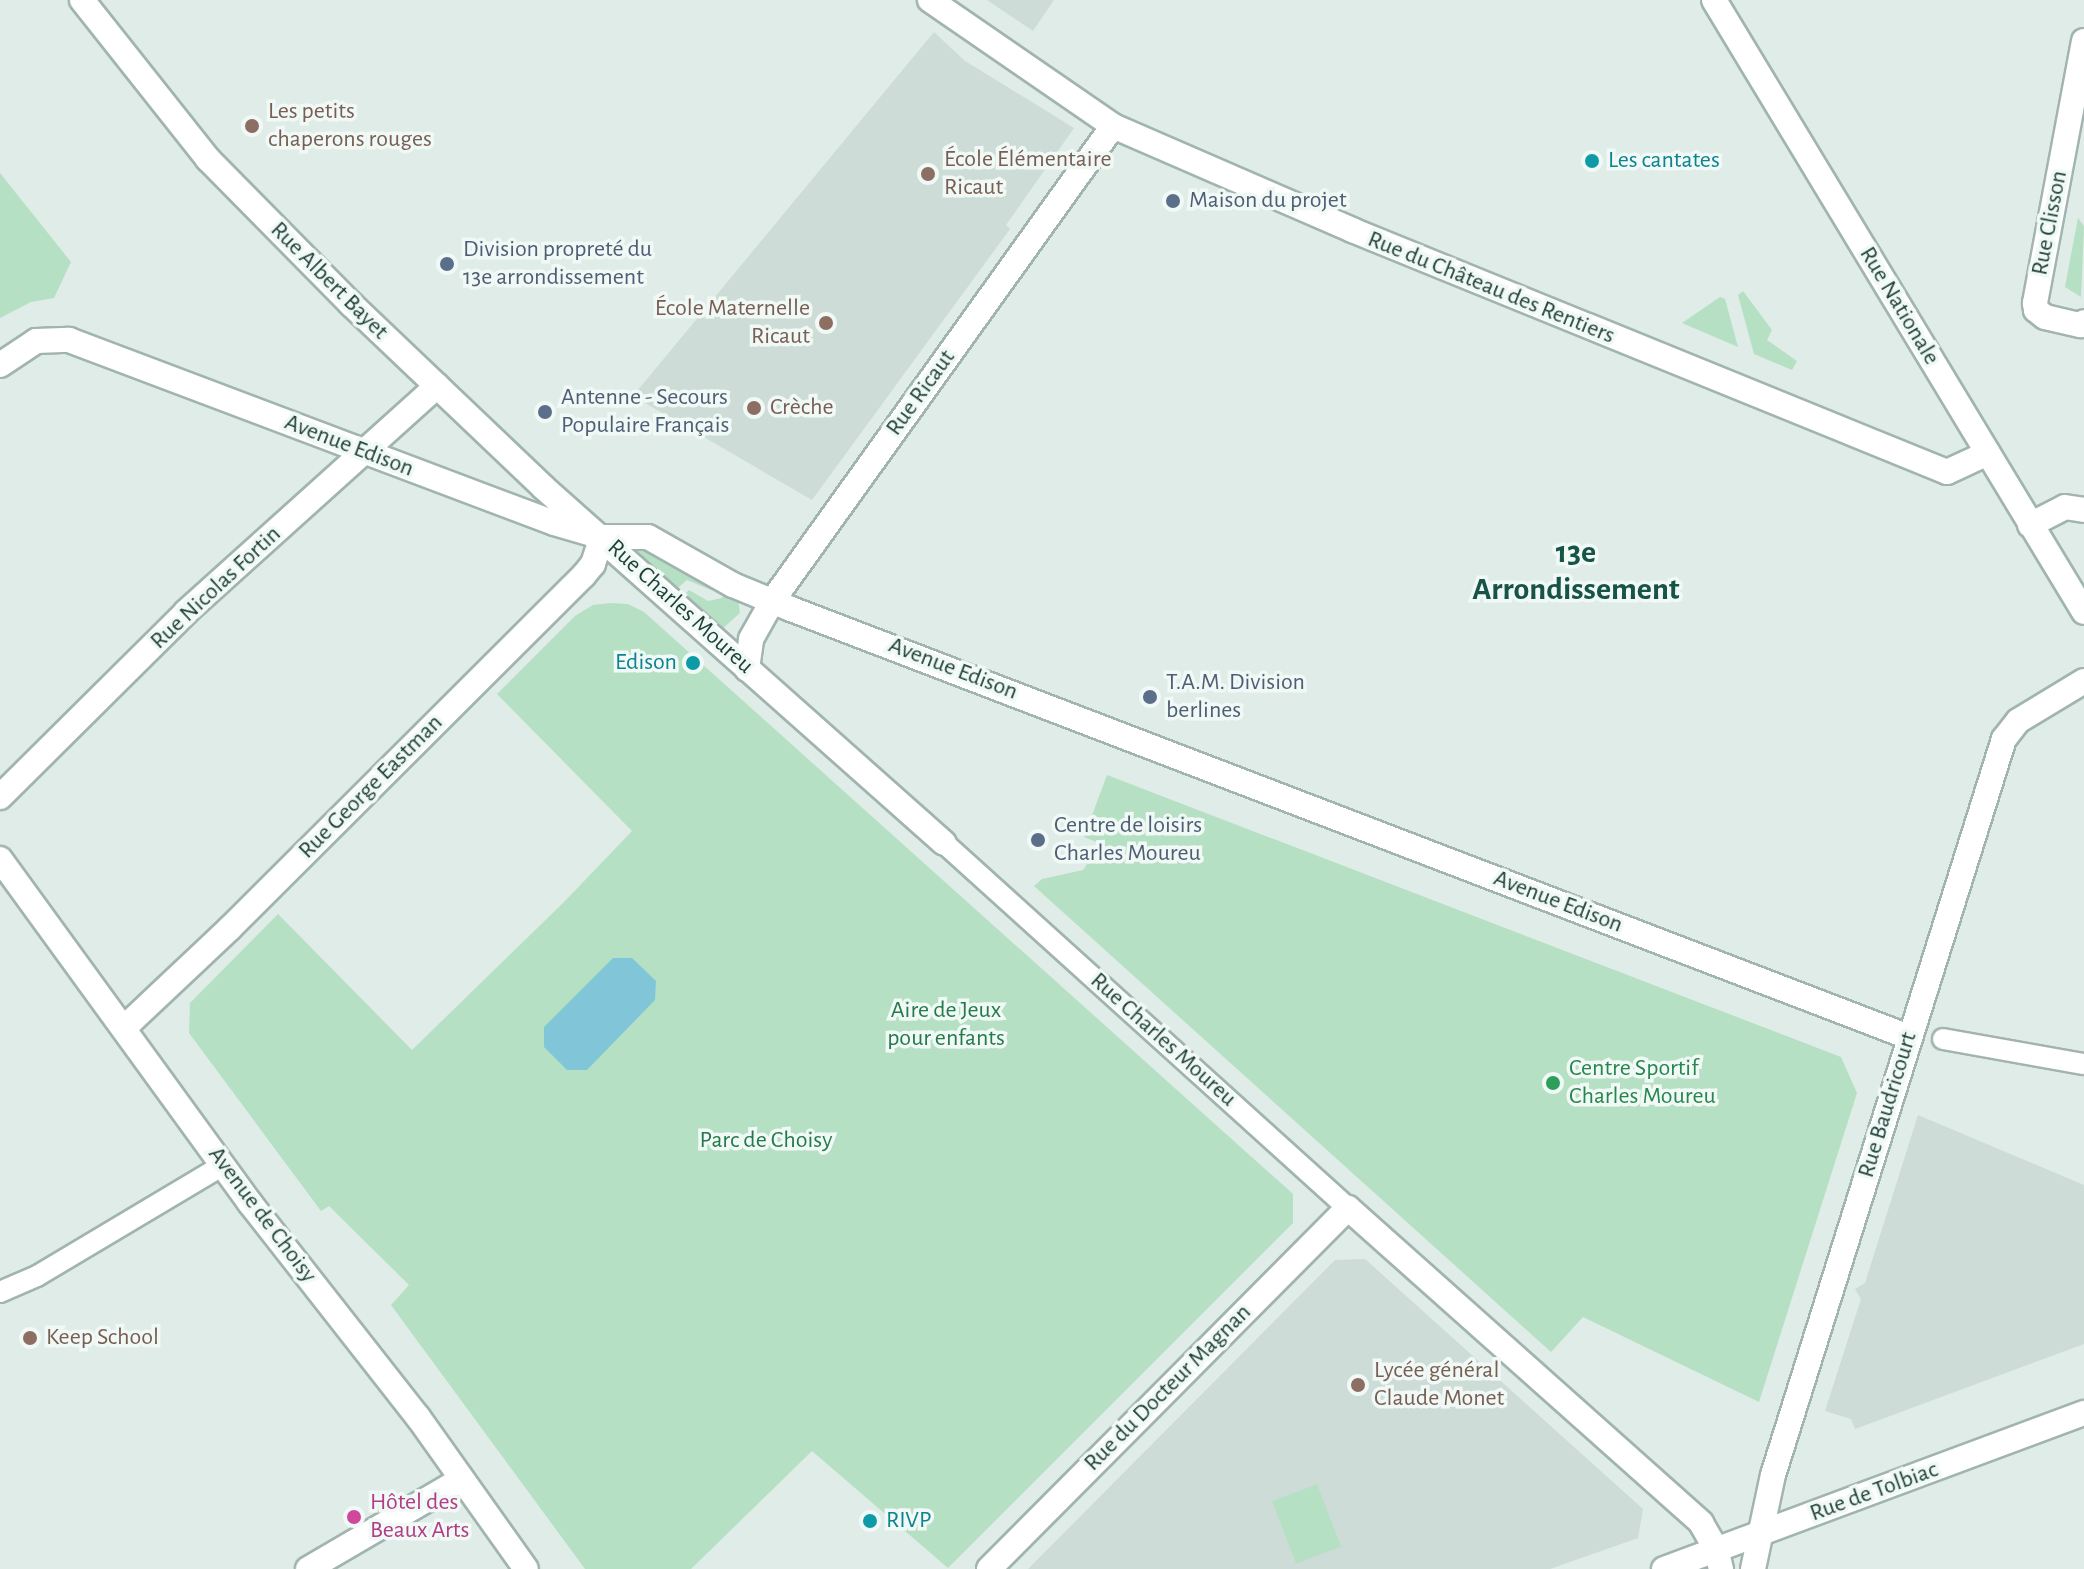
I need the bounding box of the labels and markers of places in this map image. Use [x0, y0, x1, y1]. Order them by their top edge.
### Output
place label: Les petits chaperons rouges [268, 98, 432, 154]
marker: Les petits chaperons rouges [243, 117, 261, 135]
place label: École Élémentaire Ricaut [944, 146, 1111, 202]
place label: Les cantates [1608, 147, 1720, 175]
marker: Les cantates [1583, 152, 1601, 170]
marker: École Élémentaire Ricaut [919, 165, 937, 183]
place label: Maison du projet [1189, 187, 1347, 215]
marker: Maison du projet [1164, 192, 1182, 210]
place label: Division propreté du 13e arrondissement [463, 236, 652, 292]
marker: Division propreté du 13e arrondissement [438, 255, 456, 273]
place label: École Maternelle Ricaut [655, 295, 810, 351]
marker: École Maternelle Ricaut [817, 314, 835, 332]
place label: Antenne - Secours Populaire Français [561, 384, 729, 440]
place label: Crèche [770, 394, 834, 422]
marker: Crèche [745, 399, 763, 417]
marker: Antenne - Secours Populaire Français [536, 403, 554, 421]
place label: Edison [615, 649, 677, 677]
marker: Edison [684, 654, 702, 672]
place label: T.A.M. Division berlines [1166, 669, 1305, 725]
marker: T.A.M. Division berlines [1141, 688, 1159, 706]
place label: Centre de loisirs Charles Moureu [1054, 812, 1202, 868]
marker: Centre de loisirs Charles Moureu [1029, 831, 1047, 849]
place label: Centre Sportif Charles Moureu [1569, 1055, 1716, 1111]
marker: Centre Sportif Charles Moureu [1544, 1074, 1562, 1092]
place label: Keep School [46, 1324, 159, 1352]
marker: Keep School [21, 1329, 39, 1347]
place label: Lycée général Claude Monet [1374, 1357, 1504, 1413]
marker: Lycée général Claude Monet [1349, 1376, 1367, 1394]
place label: Hôtel des Beaux Arts [370, 1489, 469, 1545]
place label: RIVP [886, 1507, 931, 1535]
marker: Hôtel des Beaux Arts [345, 1508, 363, 1526]
marker: RIVP [861, 1512, 879, 1530]

